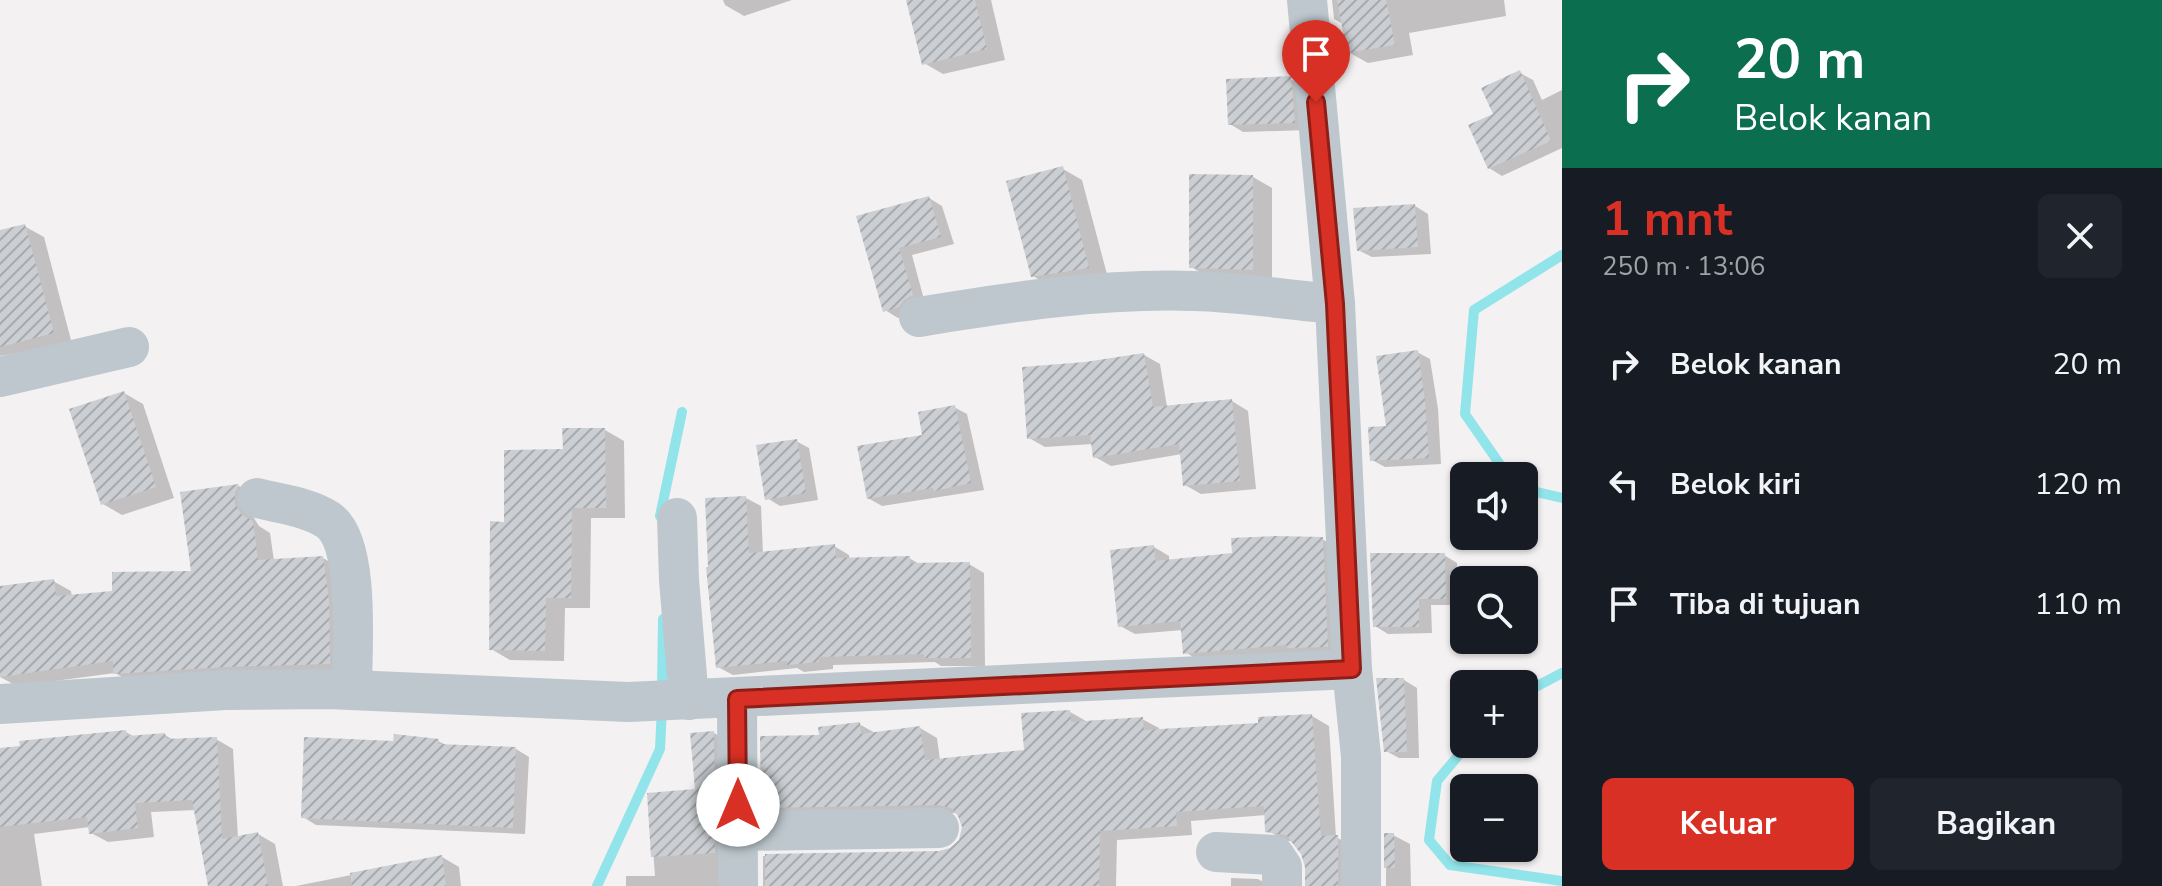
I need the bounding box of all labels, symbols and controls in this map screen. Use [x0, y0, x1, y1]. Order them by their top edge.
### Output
pin [1282, 20, 1350, 102]
text: 20 m [1734, 21, 1865, 98]
icon: arrive [1294, 32, 1338, 76]
icon: right [1602, 32, 1706, 136]
text: Belok kanan [1734, 94, 1932, 143]
text: 1 mnt [1602, 186, 1732, 252]
button: close [2038, 194, 2122, 278]
text: 250 m · 13:06 [1602, 249, 1765, 284]
icon: right [1602, 342, 1646, 386]
text: Belok kanan [1670, 344, 1842, 385]
text: 20 m [2053, 344, 2122, 385]
map controls [1450, 462, 1538, 862]
button: sound [1450, 462, 1538, 550]
icon: left [1602, 462, 1646, 506]
text: Belok kiri [1670, 464, 1801, 505]
text: 120 m [2035, 464, 2122, 505]
button: search [1450, 566, 1538, 654]
icon: arrive [1602, 582, 1646, 626]
text: Tiba di tujuan [1670, 584, 1861, 625]
text: 110 m [2035, 584, 2122, 625]
button: + [1450, 670, 1538, 758]
position arrow [696, 763, 780, 847]
button: − [1450, 774, 1538, 862]
button: Keluar [1602, 778, 1854, 870]
button: Bagikan [1870, 778, 2122, 870]

